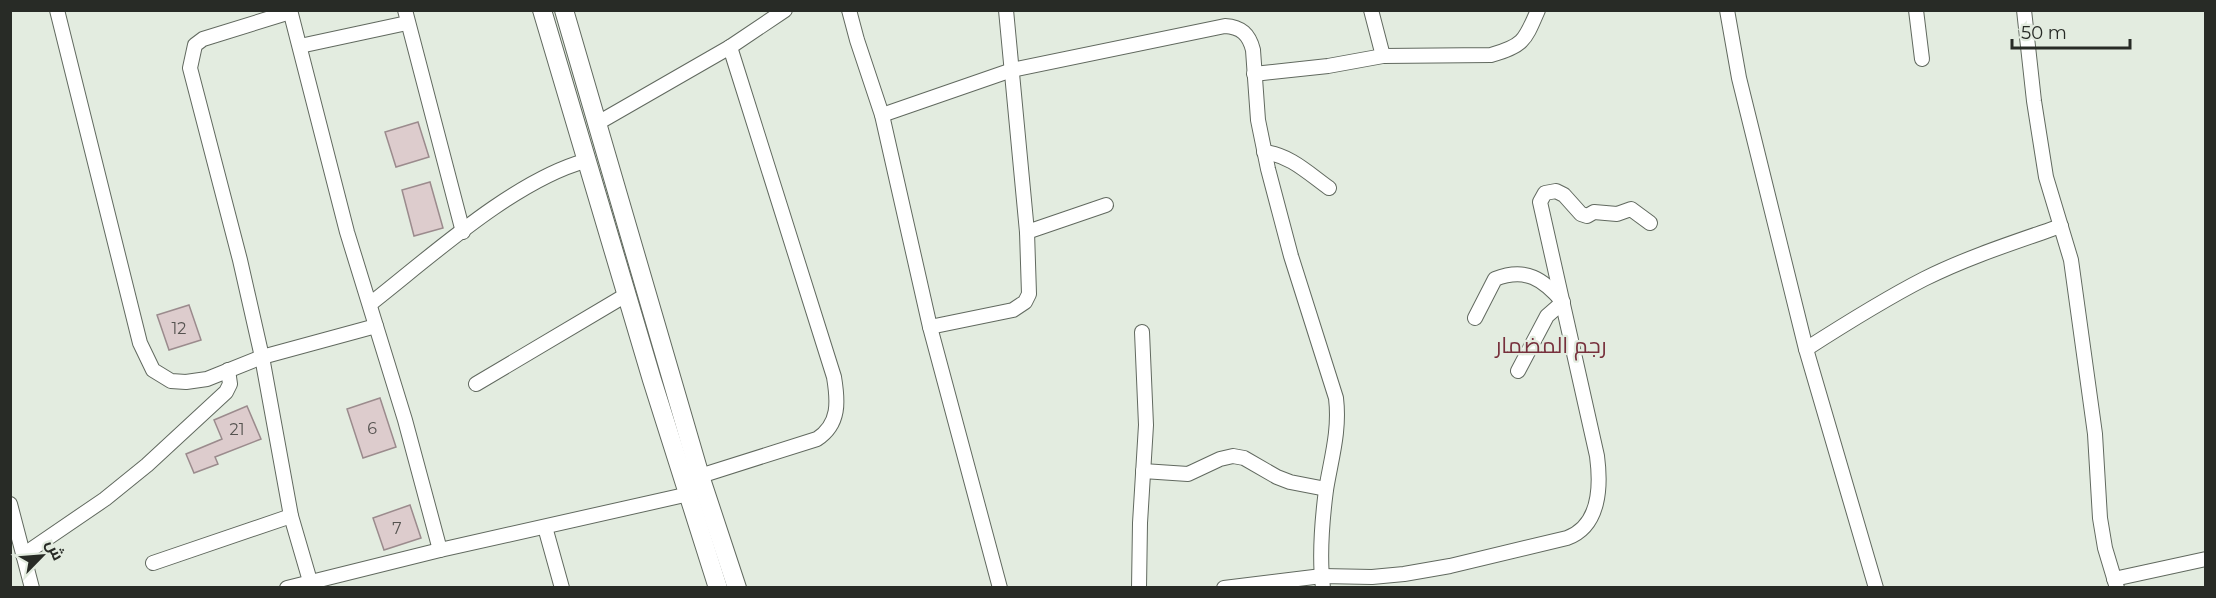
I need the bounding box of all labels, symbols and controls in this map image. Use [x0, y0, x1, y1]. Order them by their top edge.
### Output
scale bar [2012, 12, 2130, 50]
text: 50 m [2021, 22, 2067, 44]
house number: 12 [172, 319, 186, 338]
district label: رجم المضمار [1494, 332, 1606, 361]
house number: 6 [367, 419, 377, 438]
house number: 21 [230, 420, 244, 439]
house number: 7 [392, 519, 402, 538]
north arrow [12, 526, 72, 586]
text: ش [42, 537, 68, 563]

